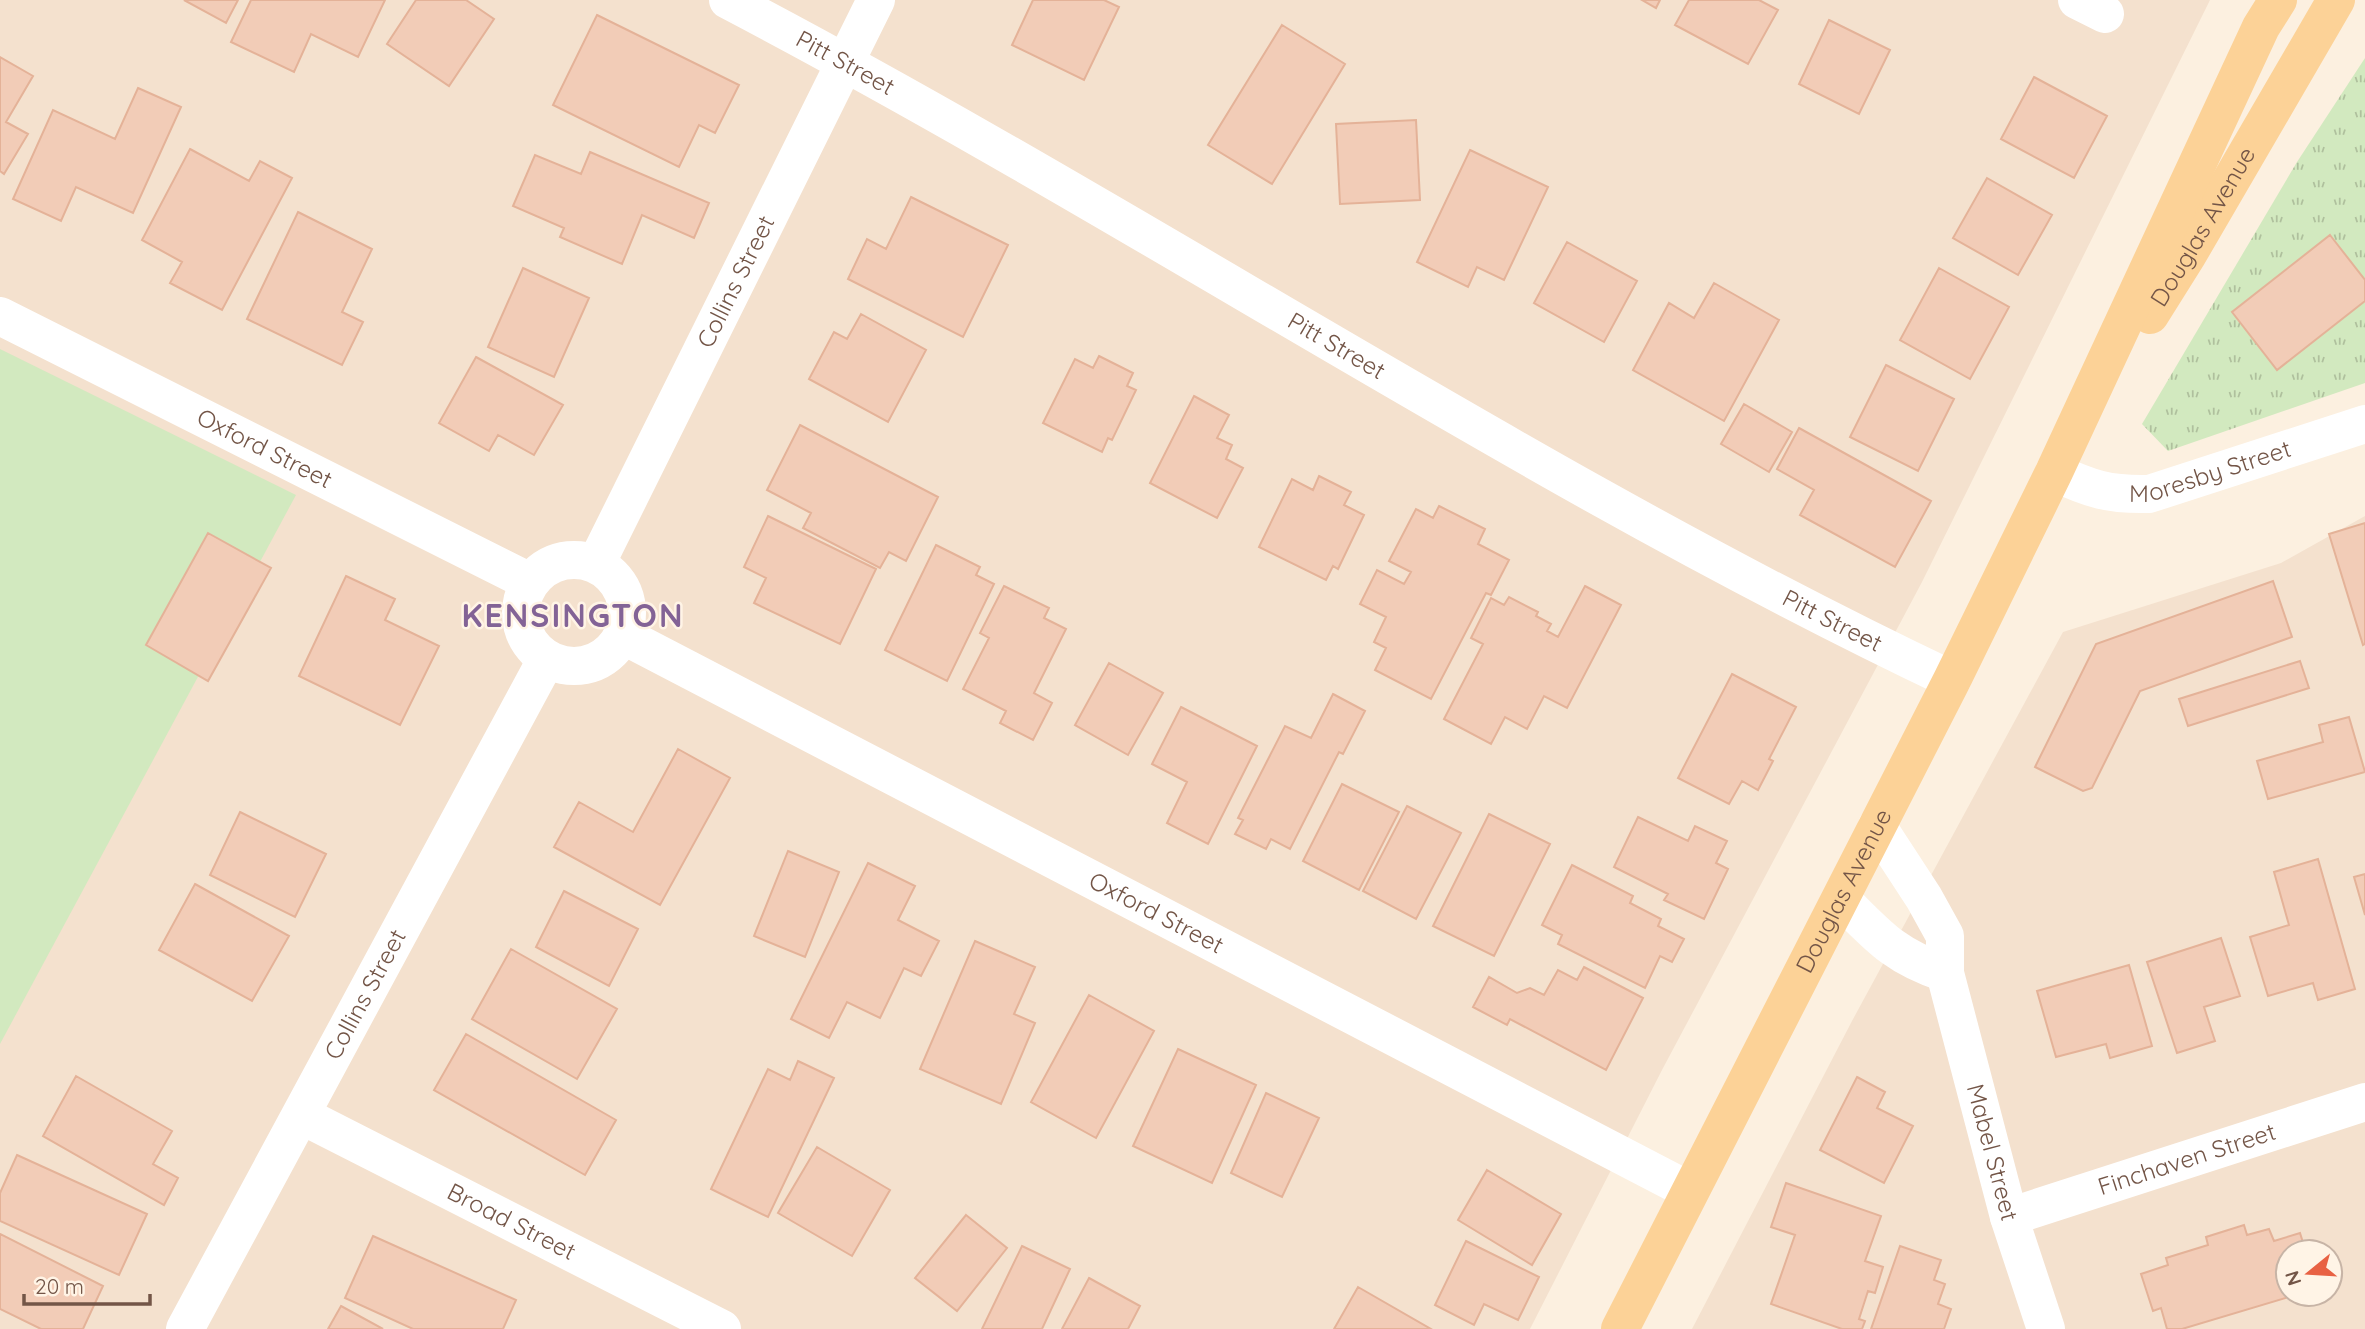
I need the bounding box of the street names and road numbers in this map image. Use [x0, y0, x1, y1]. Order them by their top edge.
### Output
street label: Pitt Street [791, 23, 900, 101]
street label: Douglas Avenue [2143, 141, 2261, 312]
street label: Collins Street [690, 210, 781, 352]
street label: Pitt Street [1283, 305, 1391, 385]
street label: Oxford Street [192, 401, 338, 494]
street label: Moresby Street [2129, 433, 2295, 508]
street label: Pitt Street [1778, 582, 1887, 658]
street label: Douglas Avenue [1789, 803, 1898, 978]
street label: Oxford Street [1084, 865, 1229, 960]
street label: Collins Street [317, 924, 412, 1064]
street label: Mabel Street [1961, 1081, 2025, 1224]
street label: Finchaven Street [2094, 1116, 2279, 1201]
street label: Broad Street [443, 1176, 581, 1266]

